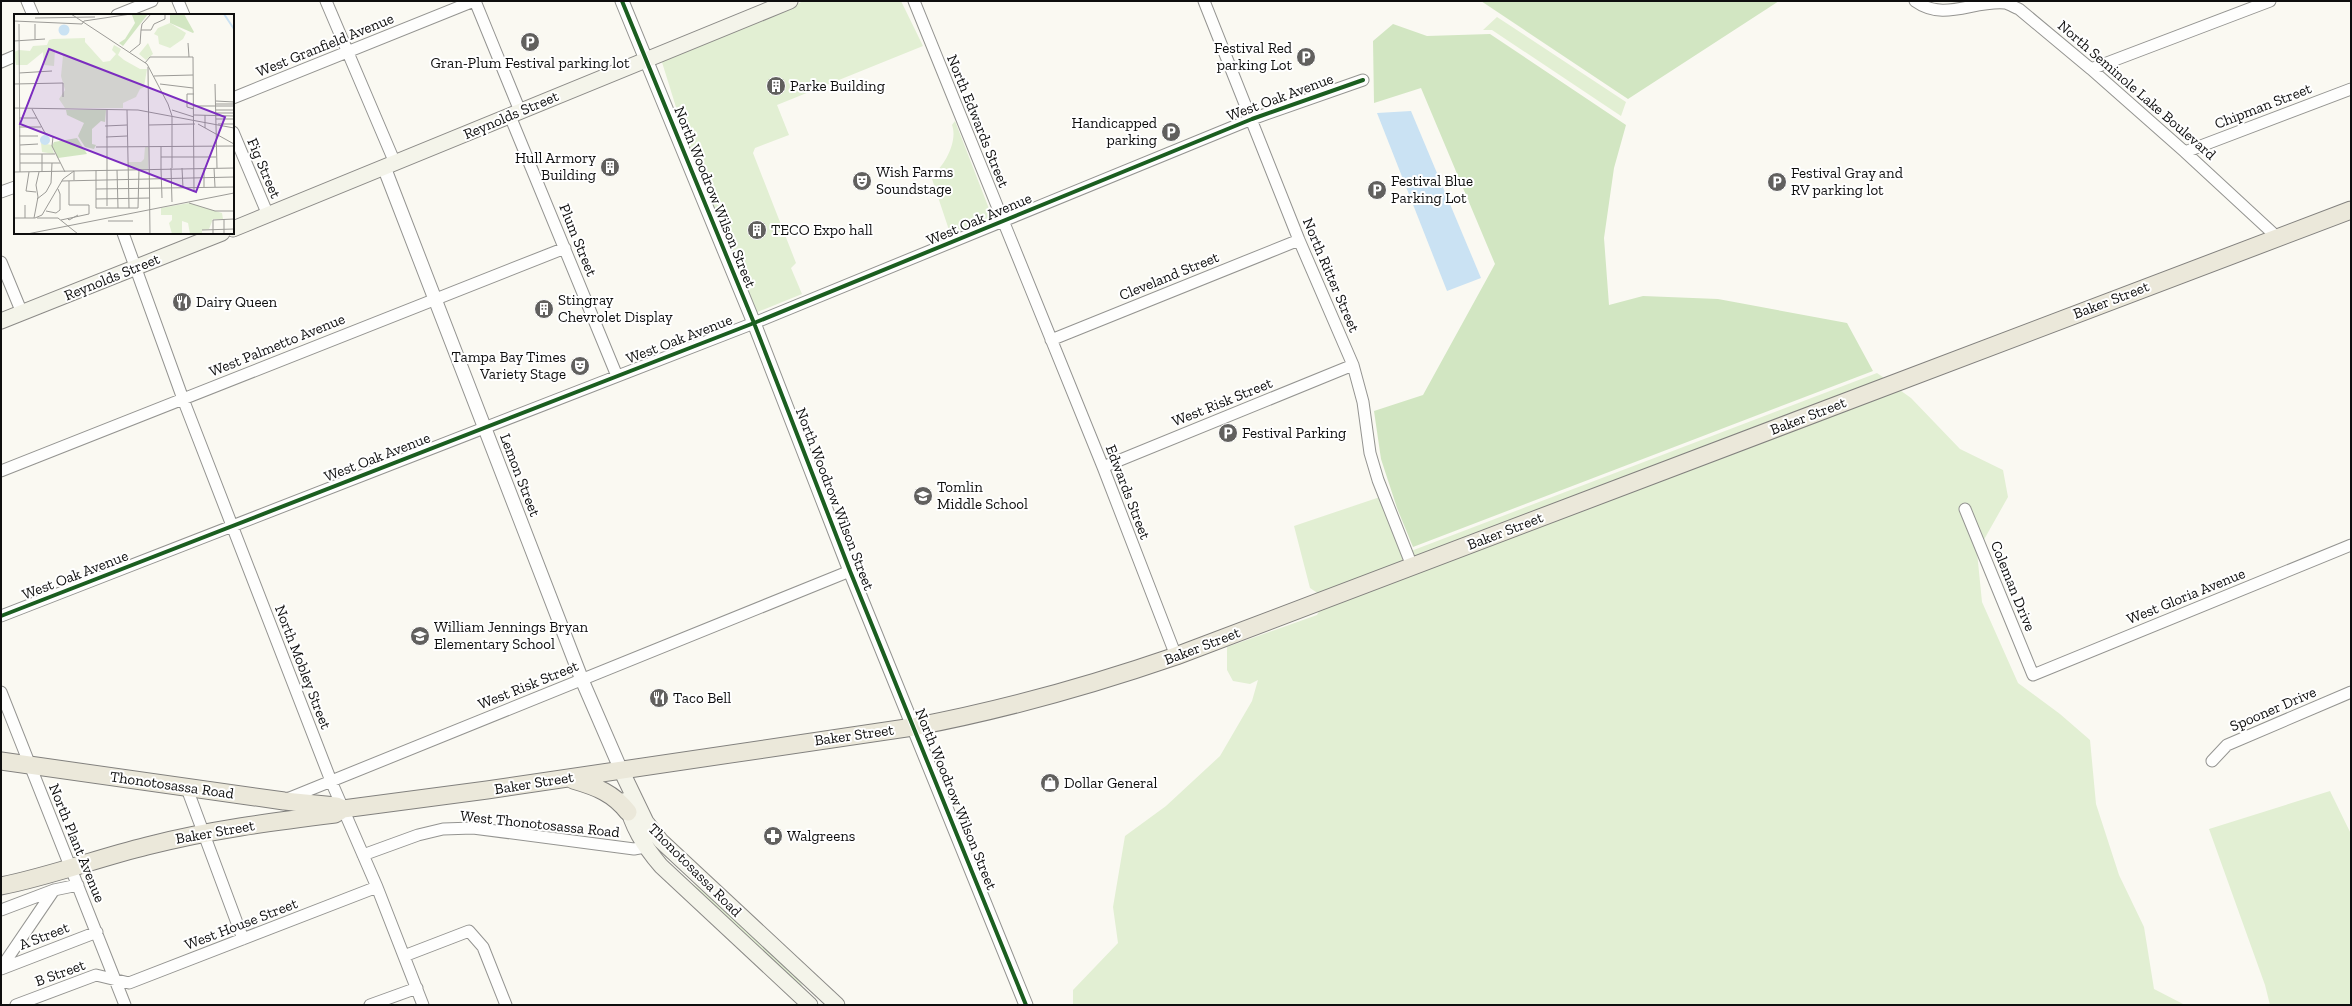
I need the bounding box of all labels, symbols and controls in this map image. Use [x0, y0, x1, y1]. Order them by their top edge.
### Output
street label: West Granfield Avenue [254, 9, 396, 81]
inset map [14, 14, 234, 234]
street label: North Seminole Lake Boulevard [2054, 16, 2220, 164]
parking icon: Gran-Plum Festival parking lot [519, 31, 541, 53]
place label: Festival Red parking Lot [1214, 39, 1293, 74]
parking icon: Festival Red parking Lot [1295, 46, 1317, 68]
street label: North Edwards Street [943, 52, 1013, 190]
place label: Gran-Plum Festival parking lot [430, 54, 630, 72]
street label: West Oak Avenue [1224, 69, 1336, 125]
building icon: Parke Building [765, 75, 787, 97]
place label: Parke Building [790, 77, 885, 95]
street label: Chipman Street [2212, 79, 2314, 133]
street label: Reynolds Street [461, 87, 562, 143]
street label: North Woodrow Wilson Street [670, 104, 760, 291]
place label: Handicapped parking [1072, 114, 1158, 149]
parking icon: Handicapped parking [1160, 121, 1182, 143]
street label: Fig Street [243, 135, 285, 201]
place label: Hull Armory Building [515, 149, 596, 184]
building icon: Hull Armory Building [599, 156, 621, 178]
place label: Wish Farms Soundstage [876, 163, 953, 198]
place label: Festival Gray and RV parking lot [1791, 164, 1904, 199]
theatre icon: Wish Farms Soundstage [851, 170, 873, 192]
parking icon: Festival Gray and RV parking lot [1766, 171, 1788, 193]
place label: Festival Blue Parking Lot [1391, 172, 1473, 207]
parking icon: Festival Blue Parking Lot [1366, 179, 1388, 201]
street label: West Oak Avenue [924, 189, 1034, 249]
street label: Plum Street [555, 201, 601, 279]
street label: North Ritter Street [1299, 215, 1363, 335]
building icon: TECO Expo hall [746, 219, 768, 241]
place label: TECO Expo hall [771, 221, 873, 239]
street label: Cleveland Street [1117, 248, 1222, 304]
street label: Reynolds Street [62, 249, 163, 304]
street label: Baker Street [2070, 277, 2152, 323]
restaurant icon: Dairy Queen [171, 291, 193, 313]
place label: Stingray Chevrolet Display [558, 291, 673, 326]
place label: Dairy Queen [196, 293, 278, 311]
building icon: Stingray Chevrolet Display [533, 298, 555, 320]
street label: West Palmetto Avenue [206, 310, 348, 380]
street label: West Oak Avenue [623, 310, 735, 368]
place label: Tampa Bay Times Variety Stage [452, 348, 566, 383]
theatre icon: Tampa Bay Times Variety Stage [569, 355, 591, 377]
street label: West Risk Street [1169, 374, 1275, 430]
street label: Baker Street [1767, 393, 1849, 439]
street label: North Woodrow Wilson Street [792, 405, 878, 593]
parking icon: Festival Parking [1217, 422, 1239, 444]
place label: Festival Parking [1242, 424, 1346, 442]
street label: West Oak Avenue [321, 428, 433, 486]
street label: Lemon Street [496, 431, 544, 519]
street label: Edwards Street [1102, 442, 1154, 542]
place label: Tomlin Middle School [937, 478, 1028, 513]
school or university icon: Tomlin Middle School [912, 485, 934, 507]
street label: Baker Street [1464, 508, 1546, 554]
street label: Coleman Drive [1987, 538, 2039, 634]
street label: West Oak Avenue [19, 546, 131, 604]
street label: West Gloria Avenue [2124, 564, 2248, 628]
street label: North Mobley Street [271, 602, 335, 732]
place label: William Jennings Bryan Elementary School [434, 618, 588, 653]
street label: Baker Street [1161, 623, 1243, 669]
school or university icon: William Jennings Bryan Elementary School [409, 625, 431, 647]
street label: West Risk Street [475, 657, 581, 713]
street label: Spooner Drive [2227, 683, 2319, 735]
restaurant icon: Taco Bell [648, 687, 670, 709]
place label: Taco Bell [673, 689, 731, 707]
street label: North Woodrow Wilson Street [911, 706, 1001, 893]
street label: Baker Street [813, 720, 895, 749]
street label: Thonotosassa Road [109, 767, 236, 803]
street label: Baker Street [493, 768, 575, 798]
shop icon: Dollar General [1039, 772, 1061, 794]
place label: Dollar General [1064, 774, 1158, 792]
street label: North Plant Avenue [45, 781, 109, 905]
street label: West Thonotosassa Road [459, 807, 621, 841]
street label: Baker Street [174, 816, 256, 848]
street label: Thonotosassa Road [645, 820, 746, 921]
pharmacy icon: Walgreens [762, 825, 784, 847]
place label: Walgreens [787, 827, 855, 845]
street label: West House Street [182, 894, 300, 954]
street label: A Street [16, 918, 72, 954]
street label: B Street [32, 956, 88, 990]

